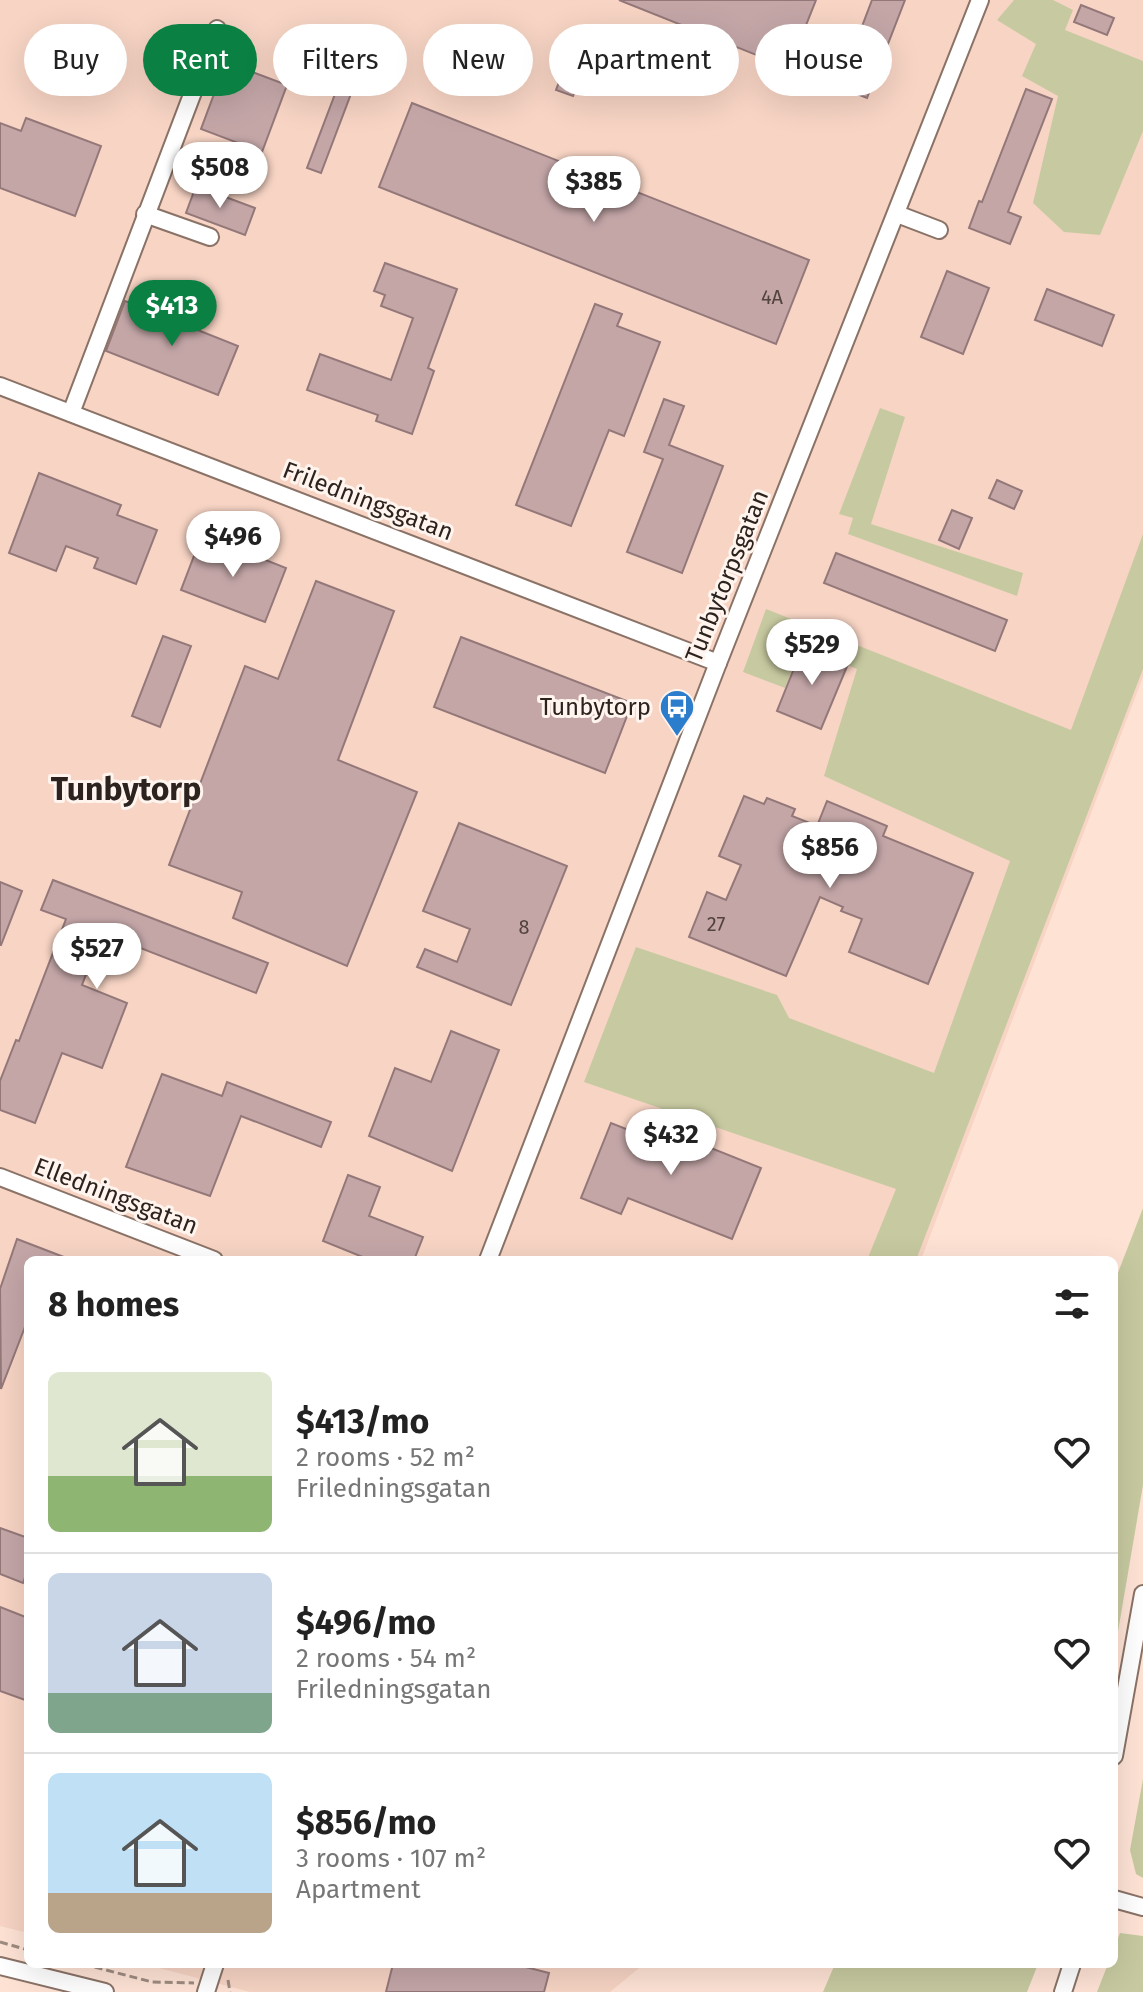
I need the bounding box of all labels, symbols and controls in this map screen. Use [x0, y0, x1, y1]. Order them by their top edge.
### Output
chip: Buy [24, 24, 127, 96]
chip: Rent [143, 24, 257, 96]
chip: Filters [273, 24, 407, 96]
chip: New [423, 24, 533, 96]
chip: Apartment [549, 24, 739, 96]
chip: House [755, 24, 892, 96]
pin: $508 [173, 142, 267, 210]
text: $508 [191, 152, 249, 183]
pin: $385 [547, 156, 641, 224]
text: $385 [566, 166, 622, 197]
pin: $413 [125, 280, 219, 348]
house number: 4A [761, 285, 784, 309]
text: $413 [146, 290, 198, 321]
street label: Friledningsgatan [279, 456, 457, 546]
street label: Tunbytorpsgatan [680, 486, 774, 666]
pin: $496 [186, 511, 280, 579]
text: $496 [204, 521, 262, 552]
pin: $529 [765, 619, 859, 687]
text: $529 [784, 629, 840, 660]
bus stop icon: Tunbytorp [658, 688, 696, 738]
place label: Tunbytorp [540, 693, 651, 721]
district label: Tunbytorp [51, 770, 201, 808]
pin: $856 [783, 822, 877, 890]
text: $856 [801, 832, 859, 863]
house number: 27 [707, 912, 725, 936]
house number: 8 [518, 915, 530, 939]
pin: $527 [50, 923, 144, 991]
text: $527 [70, 933, 124, 964]
pin: $432 [624, 1109, 718, 1177]
text: $432 [643, 1119, 699, 1150]
street label: Elledningsgatan [30, 1152, 202, 1240]
icon: filters [1050, 1282, 1094, 1326]
text: 8 homes [48, 1284, 179, 1325]
text: $413/mo [296, 1401, 429, 1442]
icon: home [112, 1404, 208, 1500]
icon: heart [1050, 1430, 1094, 1474]
text: 2 rooms · 52 m² [296, 1442, 475, 1473]
text: Friledningsgatan [296, 1473, 491, 1504]
text: $496/mo [296, 1602, 436, 1643]
icon: home [112, 1605, 208, 1701]
icon: heart [1050, 1631, 1094, 1675]
text: 2 rooms · 54 m² [296, 1643, 476, 1674]
text: Friledningsgatan [296, 1674, 491, 1705]
text: $856/mo [296, 1802, 436, 1843]
icon: home [112, 1805, 208, 1901]
icon: heart [1050, 1831, 1094, 1875]
text: 3 rooms · 107 m² [296, 1843, 486, 1874]
text: Apartment [296, 1874, 421, 1905]

